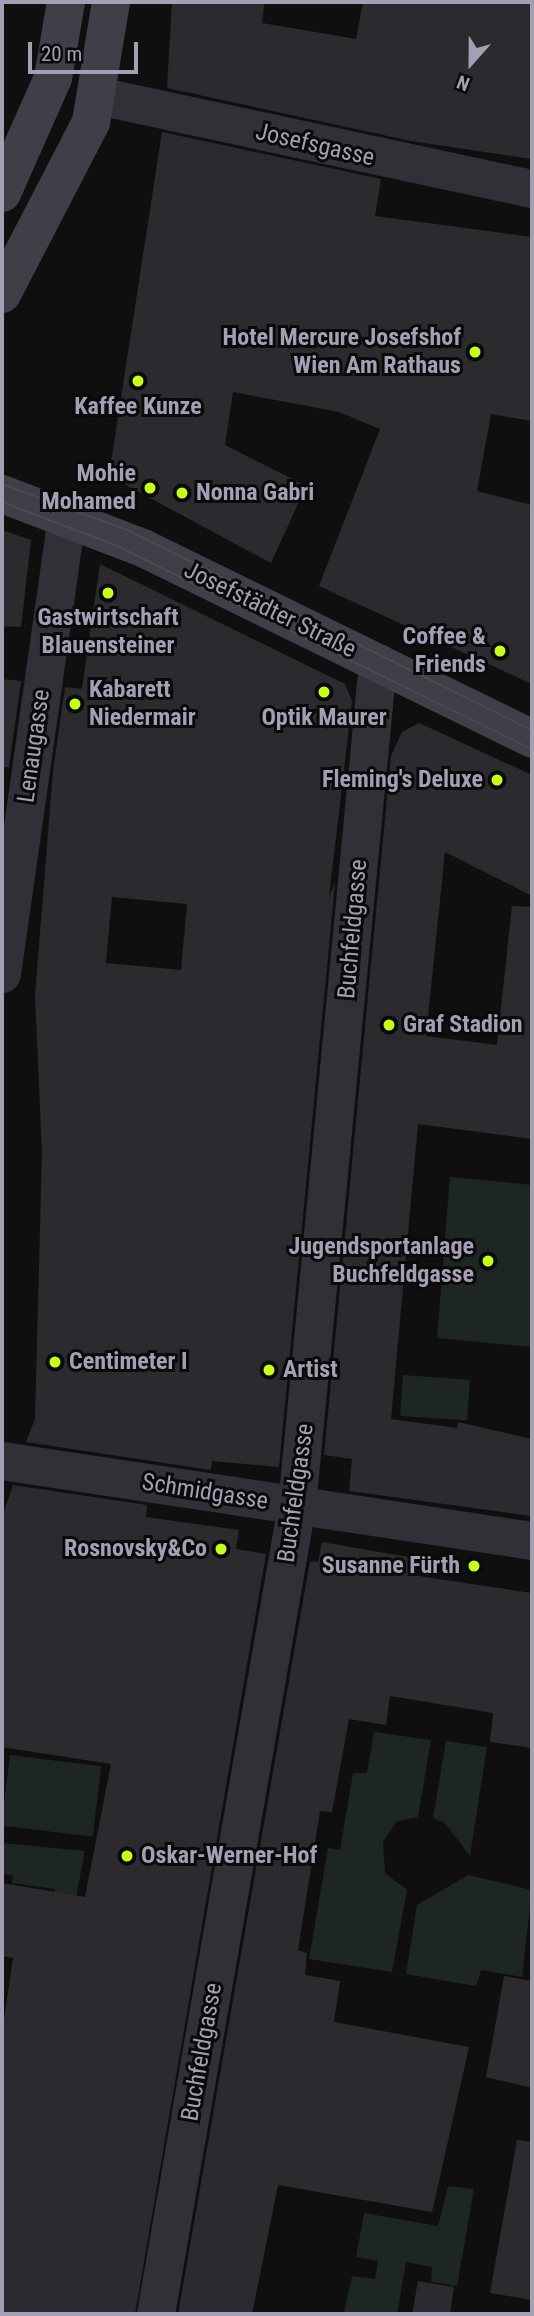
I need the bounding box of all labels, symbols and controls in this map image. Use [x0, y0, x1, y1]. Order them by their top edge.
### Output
scale bar [32, 28, 142, 72]
north arrow [436, 28, 506, 98]
text: 20 m [41, 42, 82, 66]
text: N [454, 70, 473, 96]
street label: Josefsgasse [253, 117, 377, 173]
place label: Hotel Mercure Josefshof Wien Am Rathaus [222, 324, 461, 380]
marker: Hotel Mercure Josefshof Wien Am Rathaus [467, 344, 483, 360]
marker: Kaffee Kunze [130, 373, 146, 389]
place label: Kaffee Kunze [74, 393, 202, 421]
place label: Mohie Mohamed [42, 460, 136, 516]
place label: Nonna Gabri [196, 479, 314, 507]
marker: Mohie Mohamed [142, 480, 158, 496]
marker: Nonna Gabri [174, 485, 190, 501]
street label: Josefstädter Straße [179, 556, 361, 664]
marker: Gastwirtschaft Blauensteiner [100, 585, 116, 601]
place label: Gastwirtschaft Blauensteiner [37, 604, 179, 660]
place label: Coffee & Friends [403, 623, 486, 679]
marker: Coffee & Friends [492, 643, 508, 659]
place label: Kabarett Niedermair [89, 676, 196, 732]
marker: Optik Maurer [316, 684, 332, 700]
street label: Lenaugasse [12, 688, 56, 804]
marker: Kabarett Niedermair [67, 696, 83, 712]
place label: Optik Maurer [261, 704, 387, 732]
place label: Fleming's Deluxe [322, 766, 483, 794]
marker: Fleming's Deluxe [489, 772, 505, 788]
street label: Buchfeldgasse [333, 858, 373, 1000]
place label: Graf Stadion [403, 1011, 523, 1039]
marker: Graf Stadion [381, 1017, 397, 1033]
place label: Jugendsportanlage Buchfeldgasse [289, 1233, 474, 1289]
marker: Jugendsportanlage Buchfeldgasse [480, 1253, 496, 1269]
place label: Centimeter I [69, 1348, 187, 1376]
marker: Centimeter I [47, 1354, 63, 1370]
place label: Artist [283, 1356, 338, 1384]
marker: Artist [261, 1362, 277, 1378]
street label: Buchfeldgasse [272, 1422, 320, 1564]
street label: Schmidgasse [140, 1468, 270, 1516]
place label: Rosnovsky&Co [64, 1535, 207, 1563]
marker: Rosnovsky&Co [213, 1541, 229, 1557]
place label: Susanne Fürth [322, 1552, 460, 1580]
marker: Susanne Fürth [466, 1558, 482, 1574]
place label: Oskar-Werner-Hof [141, 1842, 317, 1870]
marker: Oskar-Werner-Hof [119, 1848, 135, 1864]
street label: Buchfeldgasse [176, 1981, 228, 2123]

